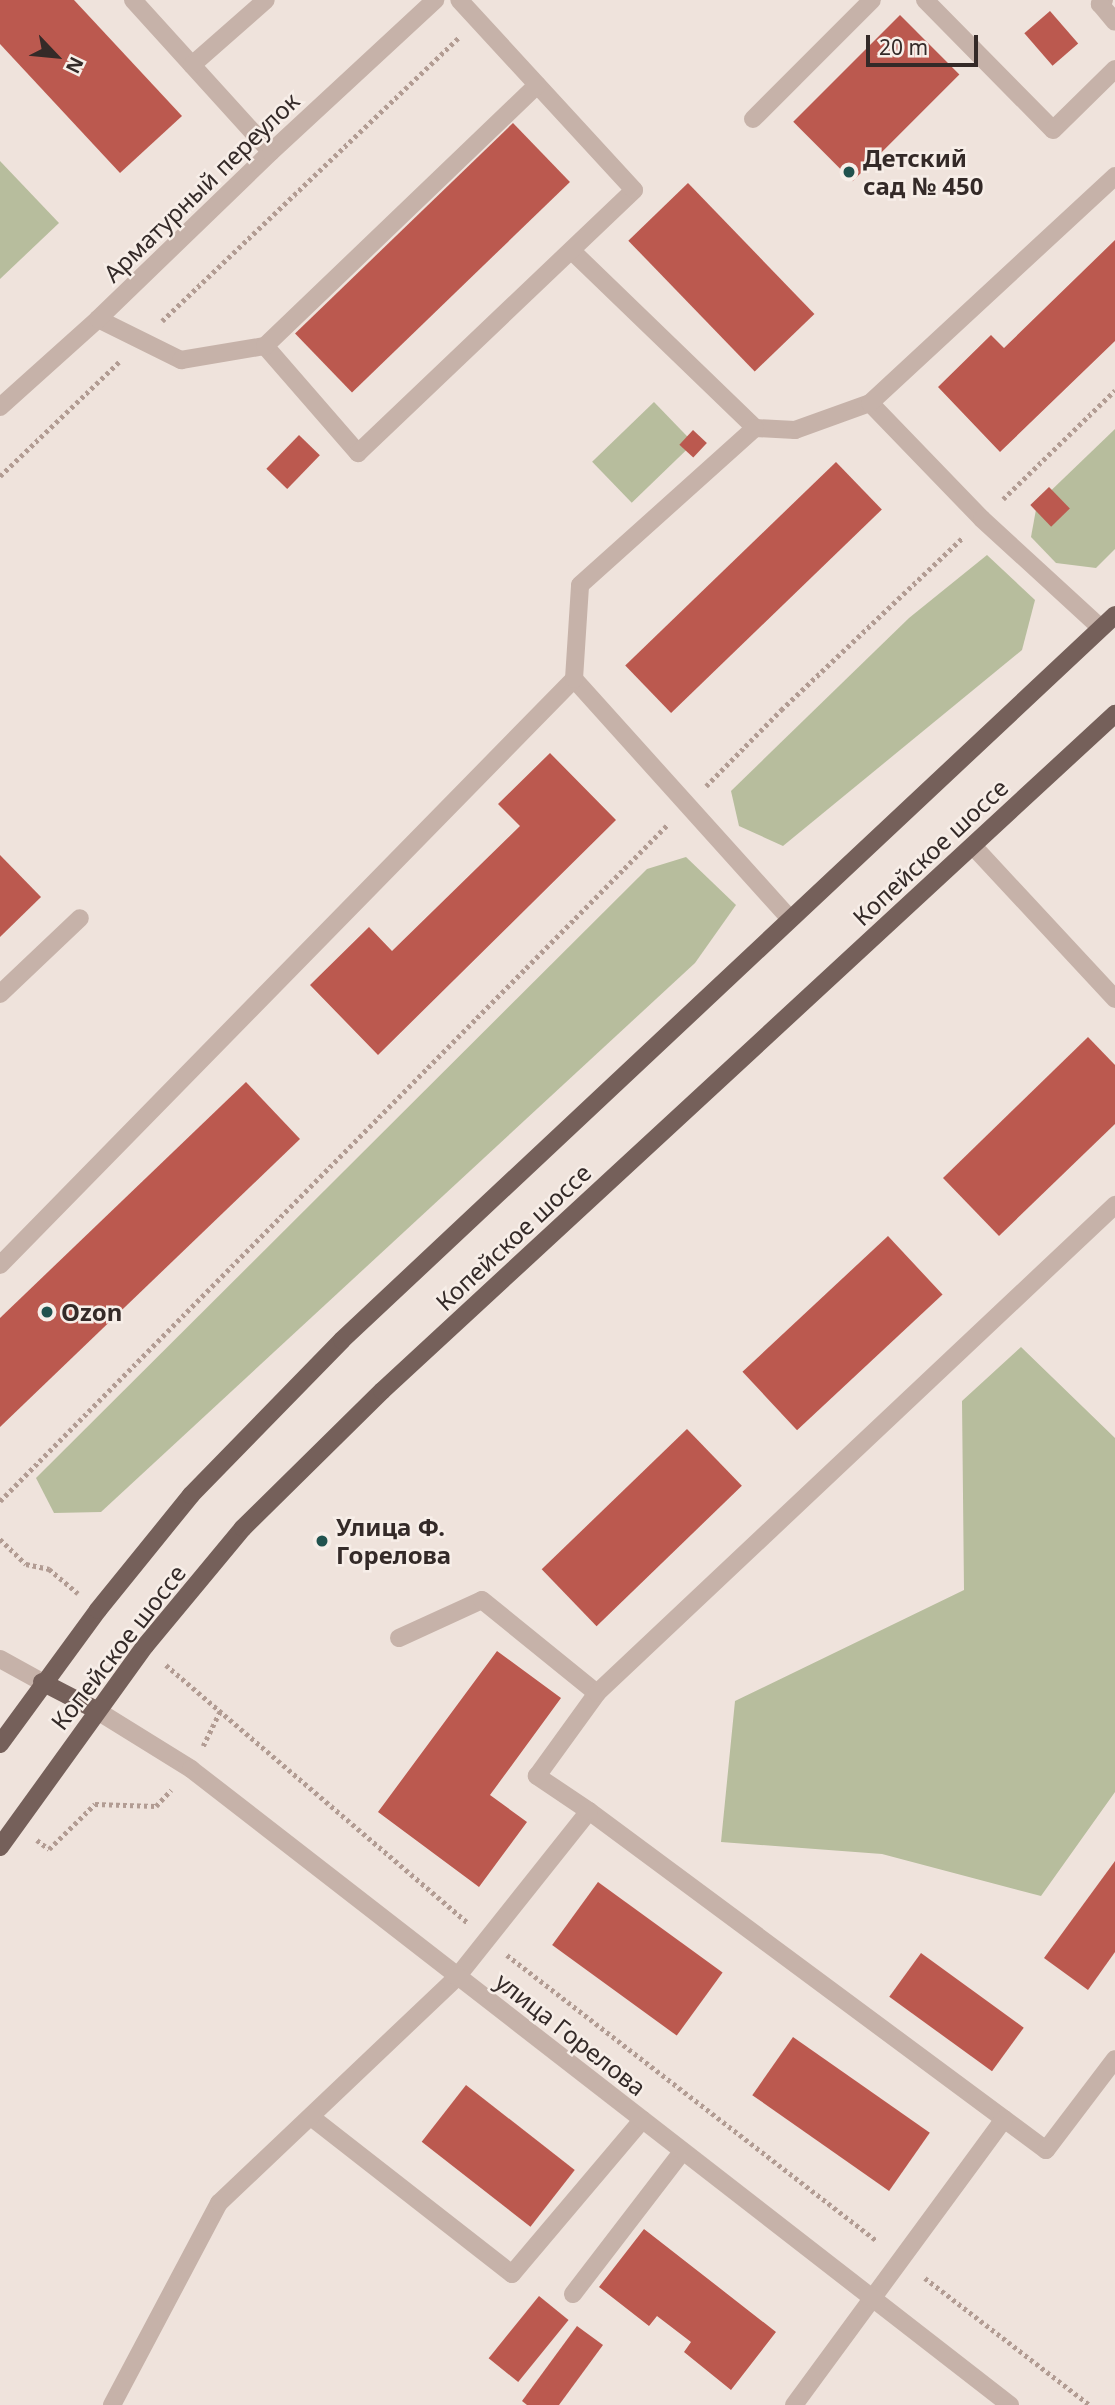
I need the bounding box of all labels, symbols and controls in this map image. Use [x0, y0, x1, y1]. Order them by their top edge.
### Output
north arrow [21, 21, 91, 91]
scale bar [870, 21, 982, 65]
text: 20 m [879, 33, 928, 61]
text: N [60, 53, 90, 78]
street label: Арматурный переулок [97, 86, 305, 288]
place label: Детский сад № 450 [863, 144, 984, 200]
marker: Детский сад № 450 [841, 164, 857, 180]
street label: Копейское шоссе [847, 773, 1013, 931]
street label: Копейское шоссе [430, 1158, 596, 1316]
place label: Ozon [61, 1298, 122, 1326]
marker: Ozon [39, 1304, 55, 1320]
place label: Улица Ф. Горелова [336, 1513, 451, 1569]
marker: Улица Ф. Горелова [314, 1533, 330, 1549]
street label: Копейское шоссе [45, 1559, 191, 1735]
street label: улица Горелова [490, 1966, 652, 2102]

